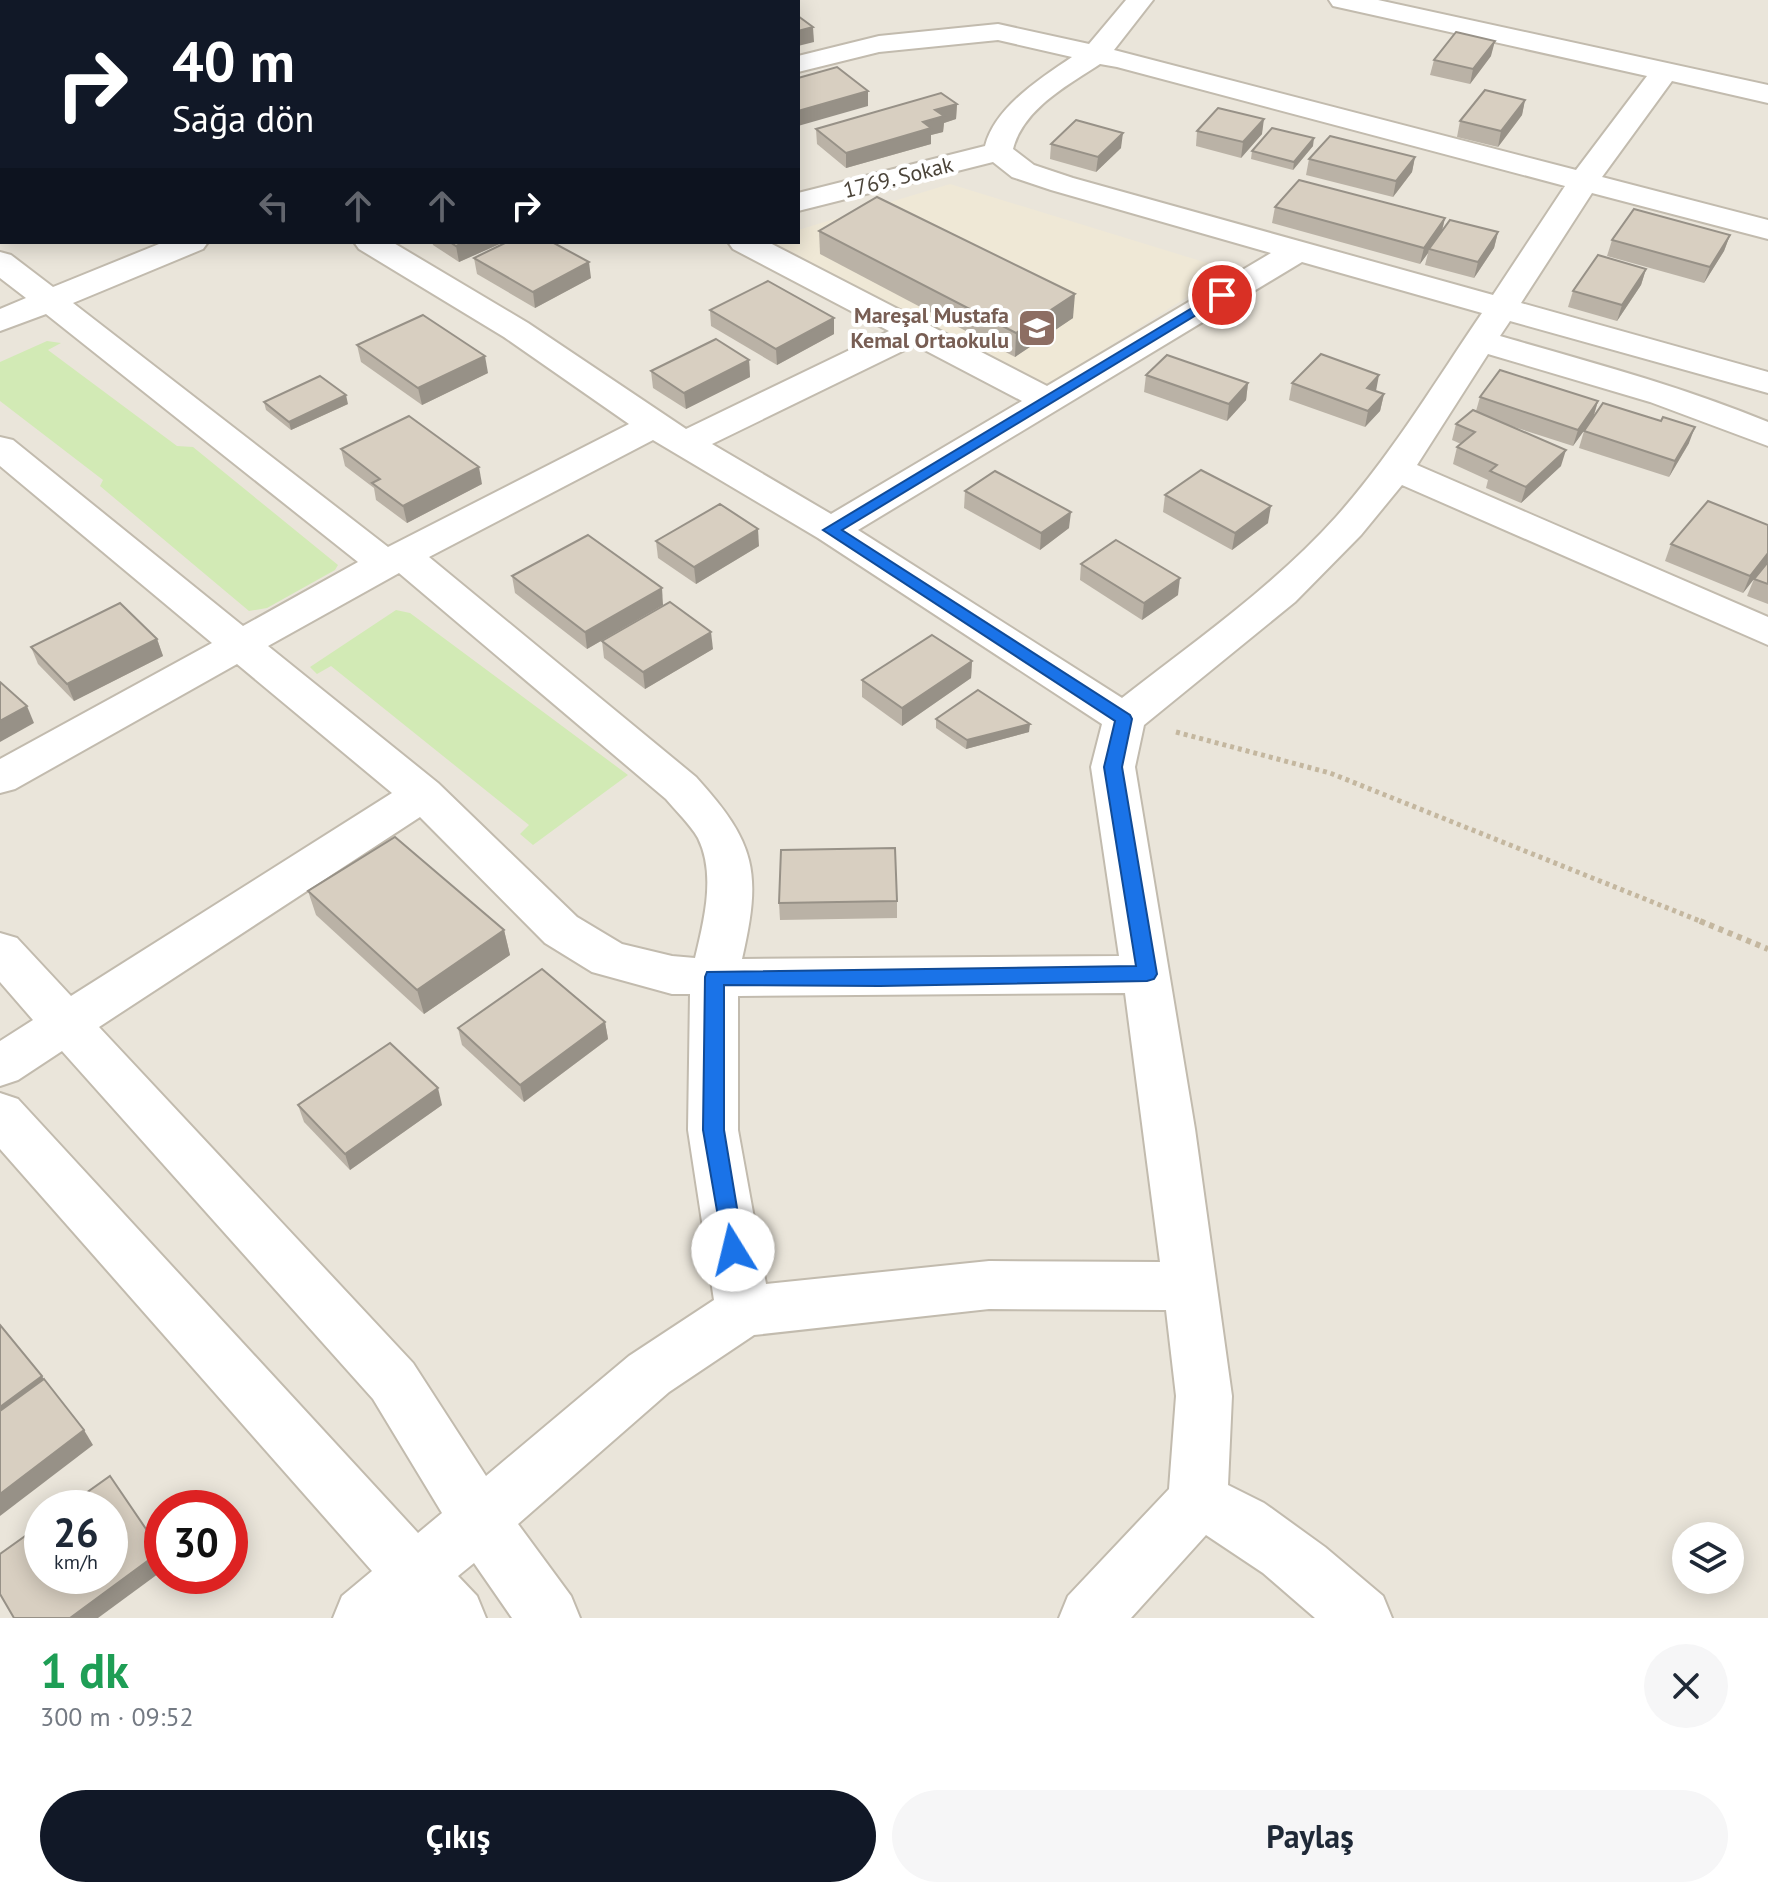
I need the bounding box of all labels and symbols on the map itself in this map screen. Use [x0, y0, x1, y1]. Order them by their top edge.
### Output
street label: 1769. Sokak [840, 150, 956, 204]
pin [1188, 261, 1256, 329]
place label: Mareşal Mustafa Kemal Ortaokulu [850, 301, 1009, 354]
school or university icon: Mareşal Mustafa Kemal Ortaokulu [1016, 307, 1058, 349]
position arrow [691, 1208, 775, 1292]
speed limit sign: 30 [144, 1490, 248, 1594]

